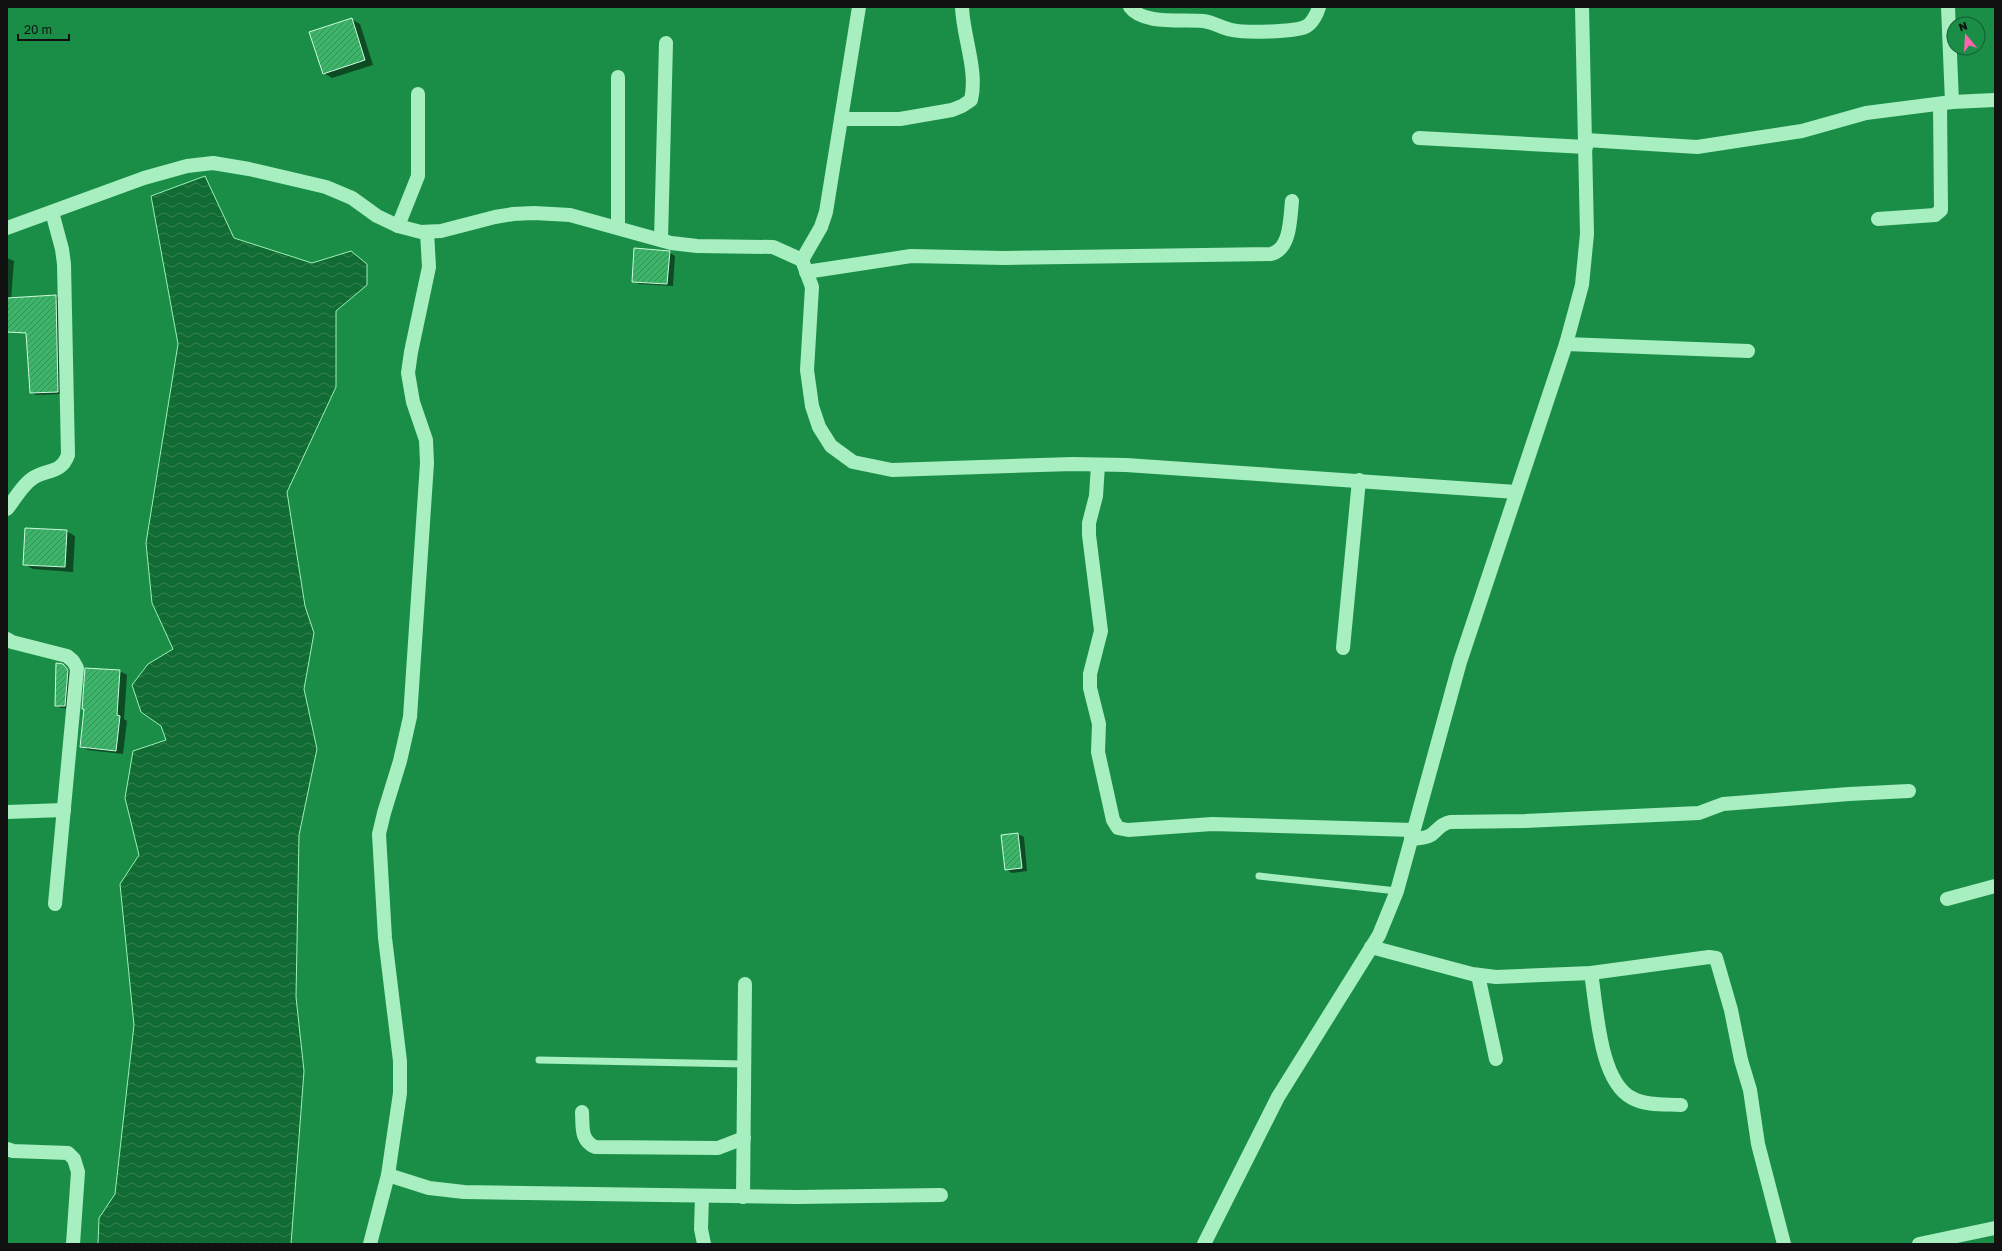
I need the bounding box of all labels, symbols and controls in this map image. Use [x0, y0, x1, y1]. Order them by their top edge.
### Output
scale bar [18, 16, 69, 42]
north arrow [1946, 16, 1986, 56]
text: N [1957, 19, 1969, 33]
text: 20 m [24, 22, 52, 37]

